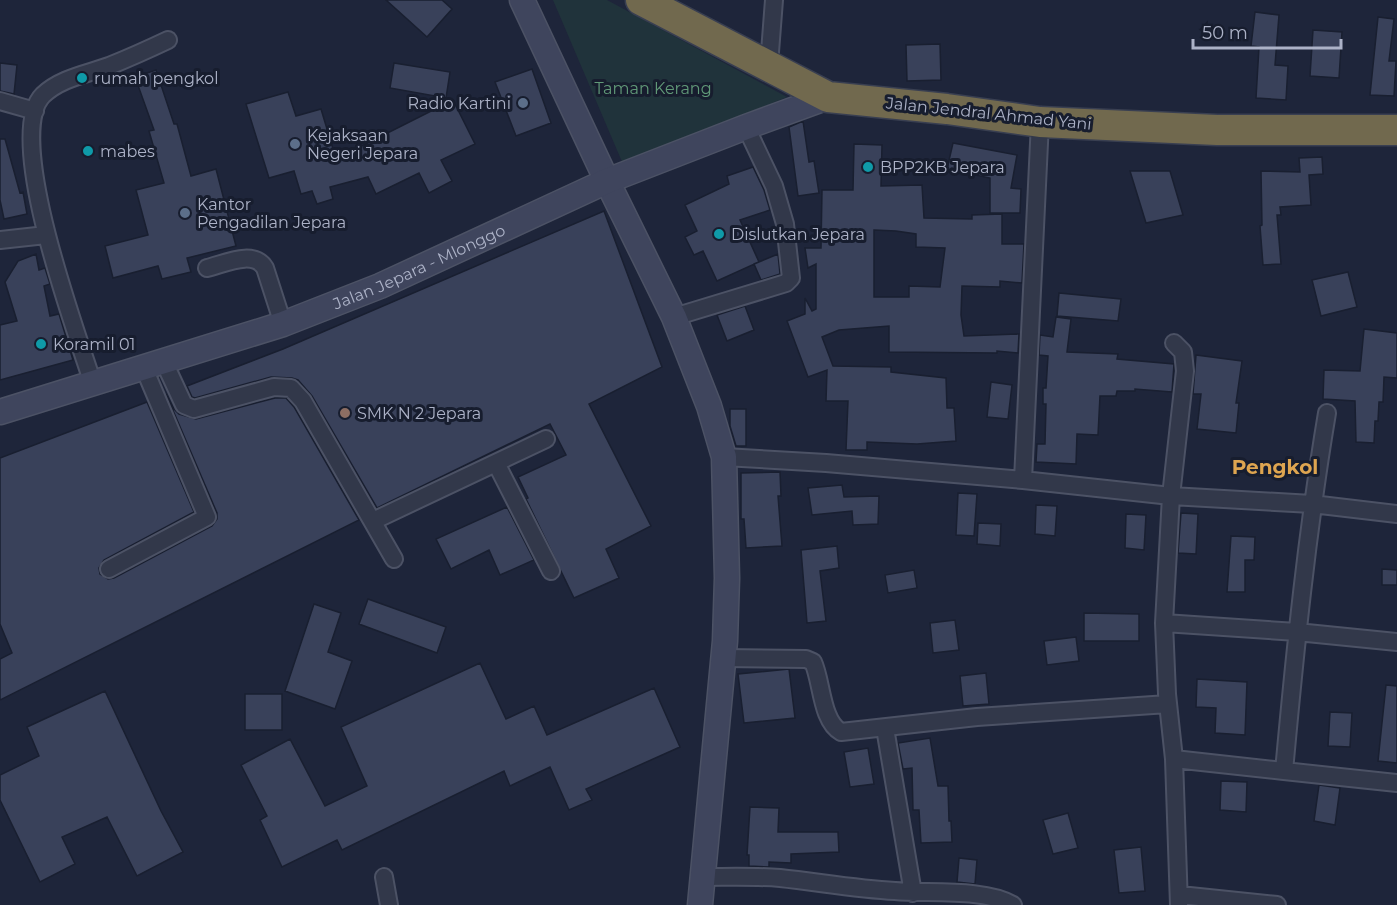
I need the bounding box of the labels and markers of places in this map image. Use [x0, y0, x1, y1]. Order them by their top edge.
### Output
place label: rumah pengkol [94, 69, 218, 88]
marker: rumah pengkol [75, 71, 89, 85]
place label: Radio Kartini [408, 94, 511, 113]
marker: Radio Kartini [516, 96, 530, 110]
place label: Kejaksaan Negeri Jepara [307, 126, 418, 163]
marker: Kejaksaan Negeri Jepara [288, 137, 302, 151]
place label: mabes [100, 142, 155, 161]
marker: mabes [81, 144, 95, 158]
place label: BPP2KB Jepara [880, 158, 1005, 177]
marker: BPP2KB Jepara [861, 160, 875, 174]
place label: Kantor Pengadilan Jepara [197, 195, 346, 232]
marker: Kantor Pengadilan Jepara [178, 206, 192, 220]
place label: Dislutkan Jepara [731, 225, 865, 244]
marker: Dislutkan Jepara [712, 227, 726, 241]
place label: Koramil 01 [53, 335, 135, 354]
marker: Koramil 01 [34, 337, 48, 351]
place label: SMK N 2 Jepara [357, 404, 481, 423]
marker: SMK N 2 Jepara [338, 406, 352, 420]

